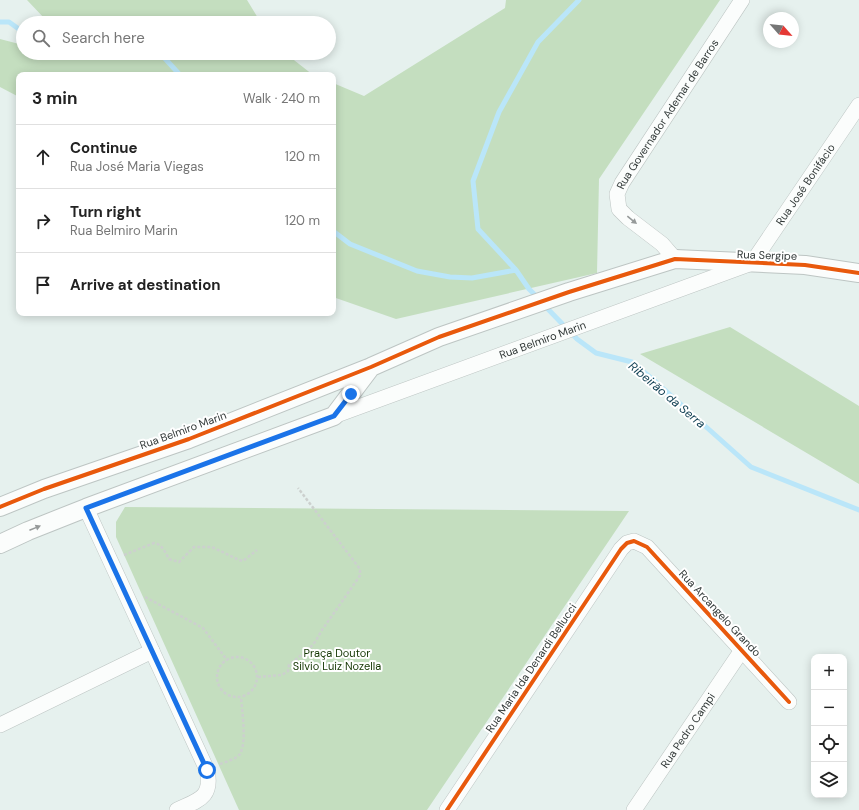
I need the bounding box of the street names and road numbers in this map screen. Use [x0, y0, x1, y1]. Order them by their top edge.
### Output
street label: Rua Governador Ademar de Barros [613, 36, 721, 191]
street label: Rua José Bonifácio [773, 141, 838, 228]
street label: Rua Sergipe [737, 247, 797, 263]
street label: Rua Belmiro Marin [497, 317, 588, 362]
street label: Rua Belmiro Marin [138, 408, 228, 452]
street label: Rua Arcangelo Grando [676, 567, 764, 659]
street label: Rua Maria Ida Denardi Bellucci [482, 601, 580, 735]
street label: Rua Pedro Campi [657, 690, 718, 771]

